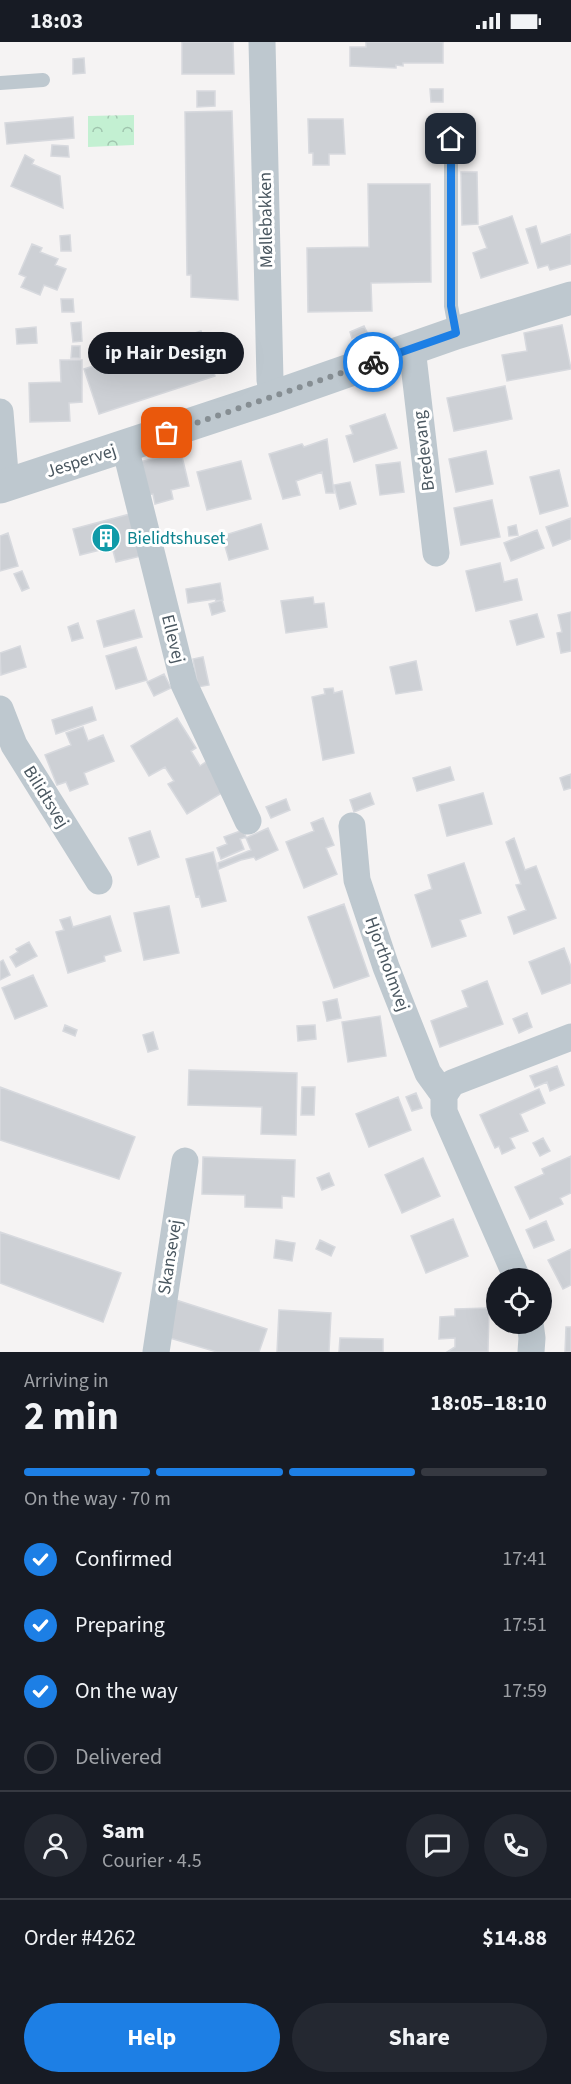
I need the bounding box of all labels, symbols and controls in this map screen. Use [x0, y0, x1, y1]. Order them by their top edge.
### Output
text: 18:03 [30, 5, 83, 37]
pin [425, 113, 476, 164]
icon: home [434, 122, 467, 155]
street label: Møllebakken [253, 172, 279, 268]
callout: ip Hair Design [89, 331, 245, 373]
courier [343, 332, 403, 392]
text: ip Hair Design [105, 339, 227, 367]
icon: bike [357, 346, 390, 379]
pin [141, 407, 192, 458]
street label: Bredevang [407, 409, 441, 493]
icon: bag [150, 416, 183, 449]
street label: Jespervej [43, 438, 119, 484]
building icon: Bielidtshuset [90, 522, 122, 554]
place label: Bielidtshuset [127, 526, 225, 551]
street label: Ellevej [155, 612, 191, 666]
street label: Bilidtsvej [17, 761, 75, 833]
street label: Hjortholmvej [358, 913, 416, 1015]
street label: Skansevej [152, 1218, 188, 1296]
map controls [486, 1268, 552, 1334]
button: locate [486, 1268, 552, 1334]
text: Arriving in [24, 1367, 109, 1395]
text: 18:05–18:10 [430, 1387, 547, 1419]
text: 2 min [24, 1389, 119, 1445]
text: On the way · 70 m [24, 1485, 171, 1513]
icon: check [24, 1543, 57, 1576]
text: Confirmed [75, 1543, 172, 1575]
text: 17:41 [502, 1545, 547, 1573]
icon: check [24, 1609, 57, 1642]
text: Preparing [75, 1609, 165, 1641]
text: 17:51 [502, 1611, 547, 1639]
icon: check [24, 1675, 57, 1708]
text: On the way [75, 1675, 178, 1707]
text: 17:59 [502, 1677, 547, 1705]
text: Delivered [75, 1741, 162, 1773]
button: person [24, 1814, 87, 1877]
button: chat [406, 1814, 469, 1877]
button: phone [484, 1814, 547, 1877]
text: Sam [102, 1815, 145, 1847]
text: Courier · 4.5 [102, 1847, 202, 1875]
text: Order #4262 [24, 1922, 136, 1954]
text: $14.88 [482, 1922, 547, 1954]
button: Help [24, 2003, 280, 2072]
button: Share [292, 2003, 547, 2072]

